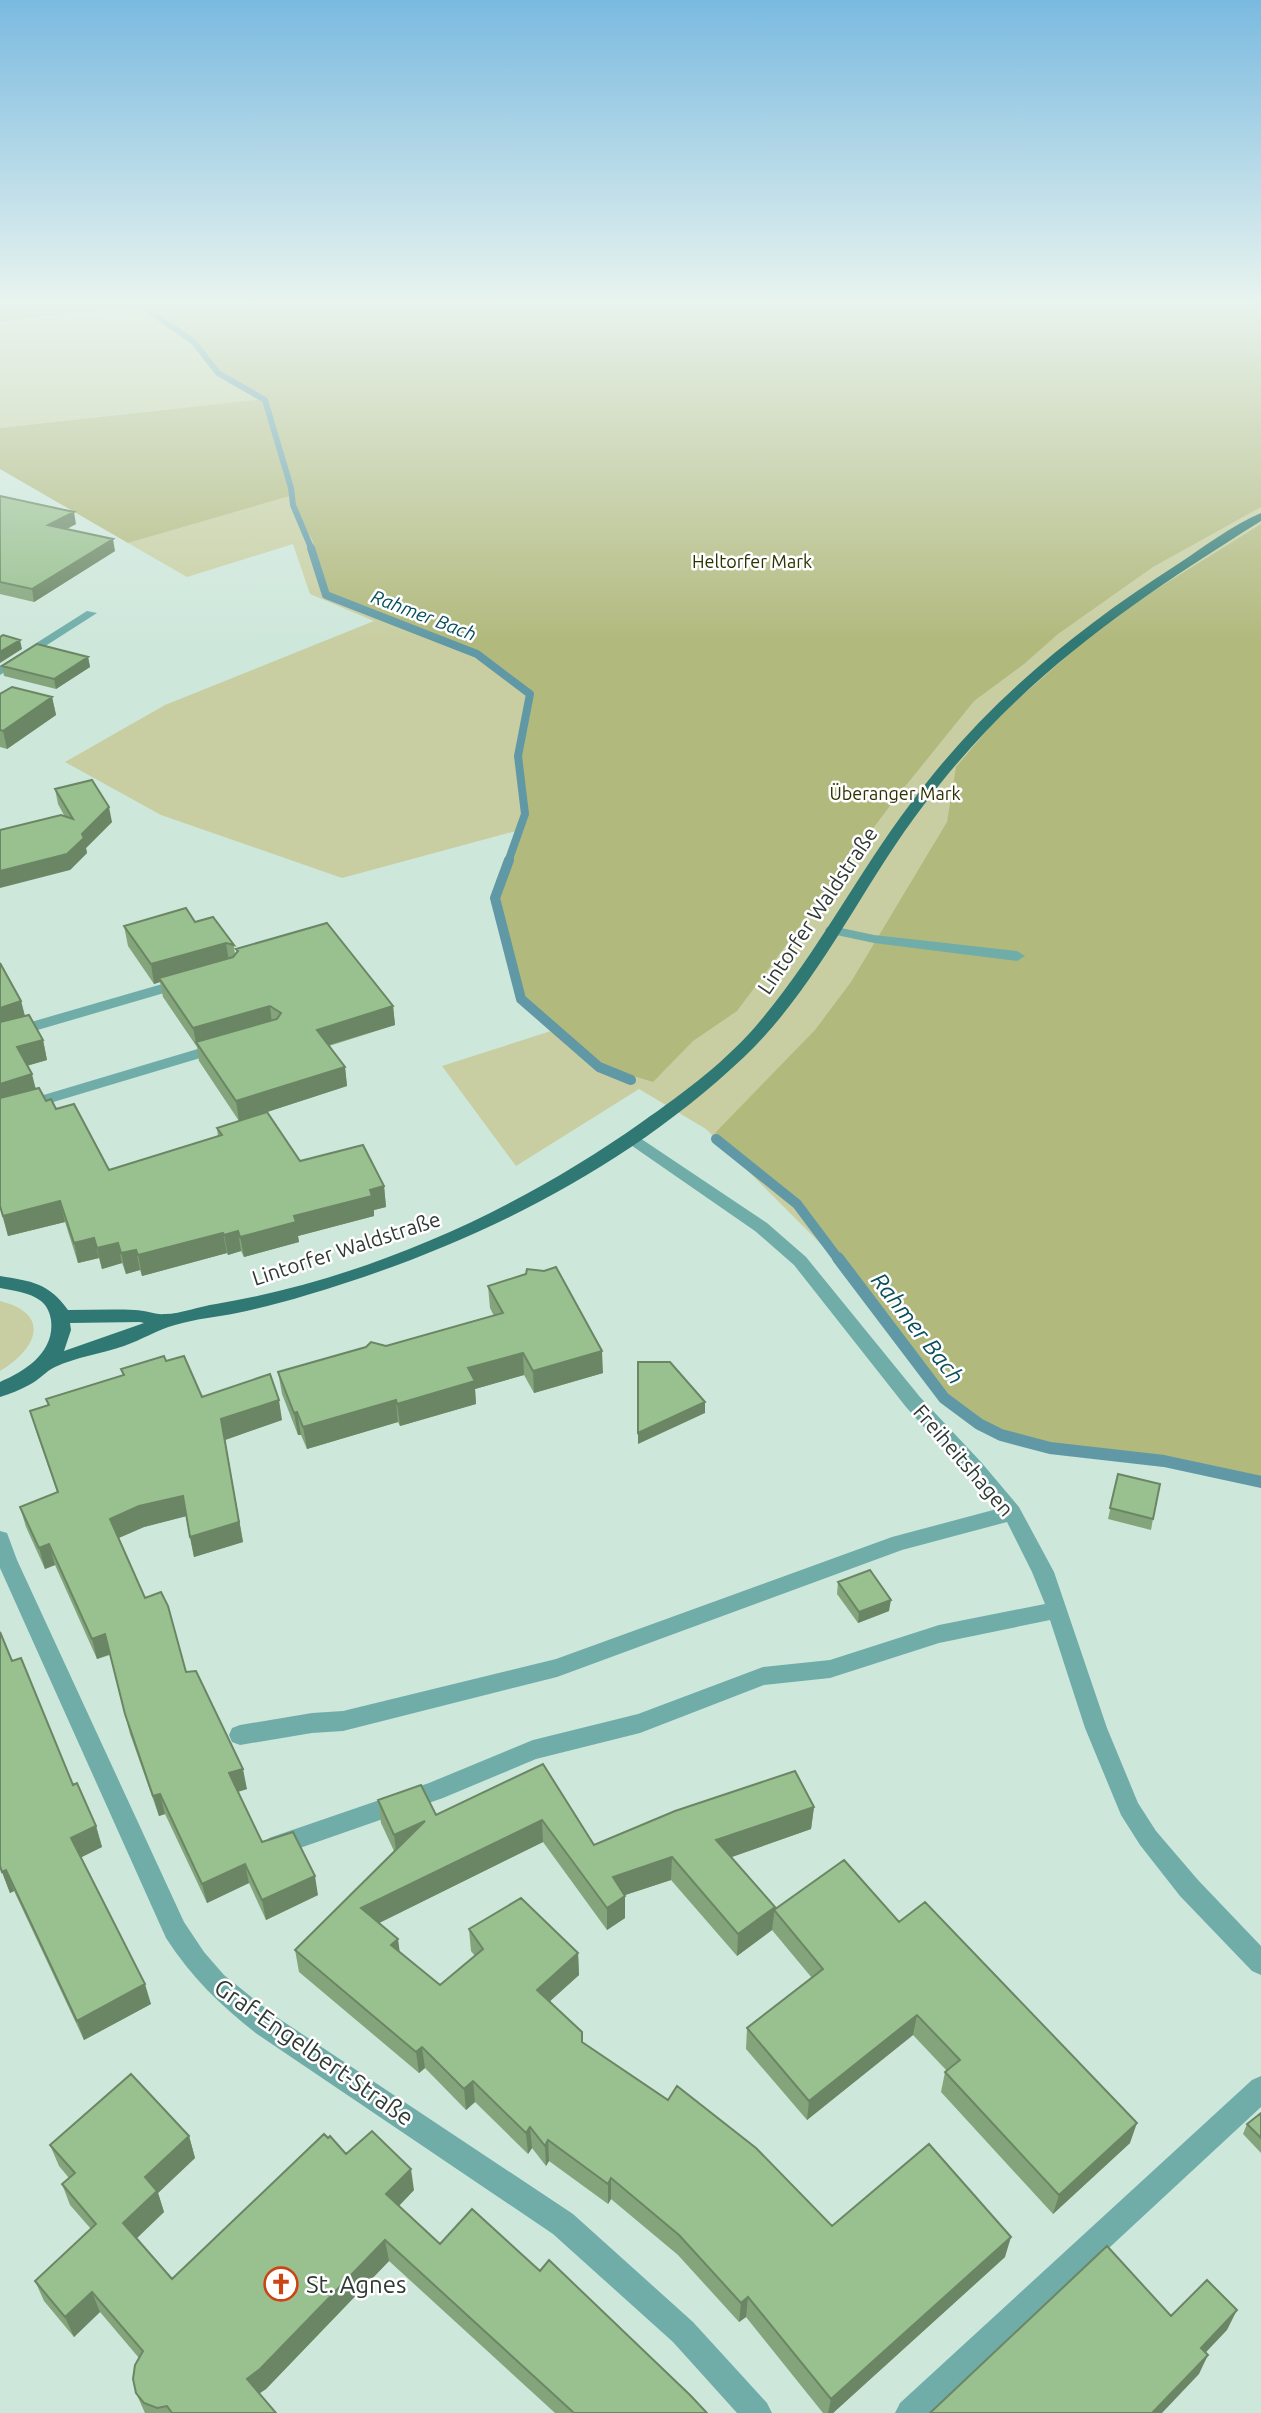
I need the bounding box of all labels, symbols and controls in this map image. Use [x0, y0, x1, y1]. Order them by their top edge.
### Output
park label: Heltorfer Mark [692, 551, 812, 571]
water label: Rahmer Bach [368, 585, 480, 645]
park label: Überanger Mark [829, 783, 961, 803]
street label: Lintorfer Waldstraße [752, 822, 882, 998]
street label: Lintorfer Waldstraße [249, 1206, 443, 1290]
water label: Rahmer Bach [867, 1268, 969, 1388]
street label: Freiheitshagen [909, 1399, 1019, 1521]
street label: Graf-Engelbert-Straße [209, 1973, 419, 2131]
church icon: St. Agnes [262, 2265, 300, 2303]
place label: St. Agnes [306, 2271, 406, 2298]

